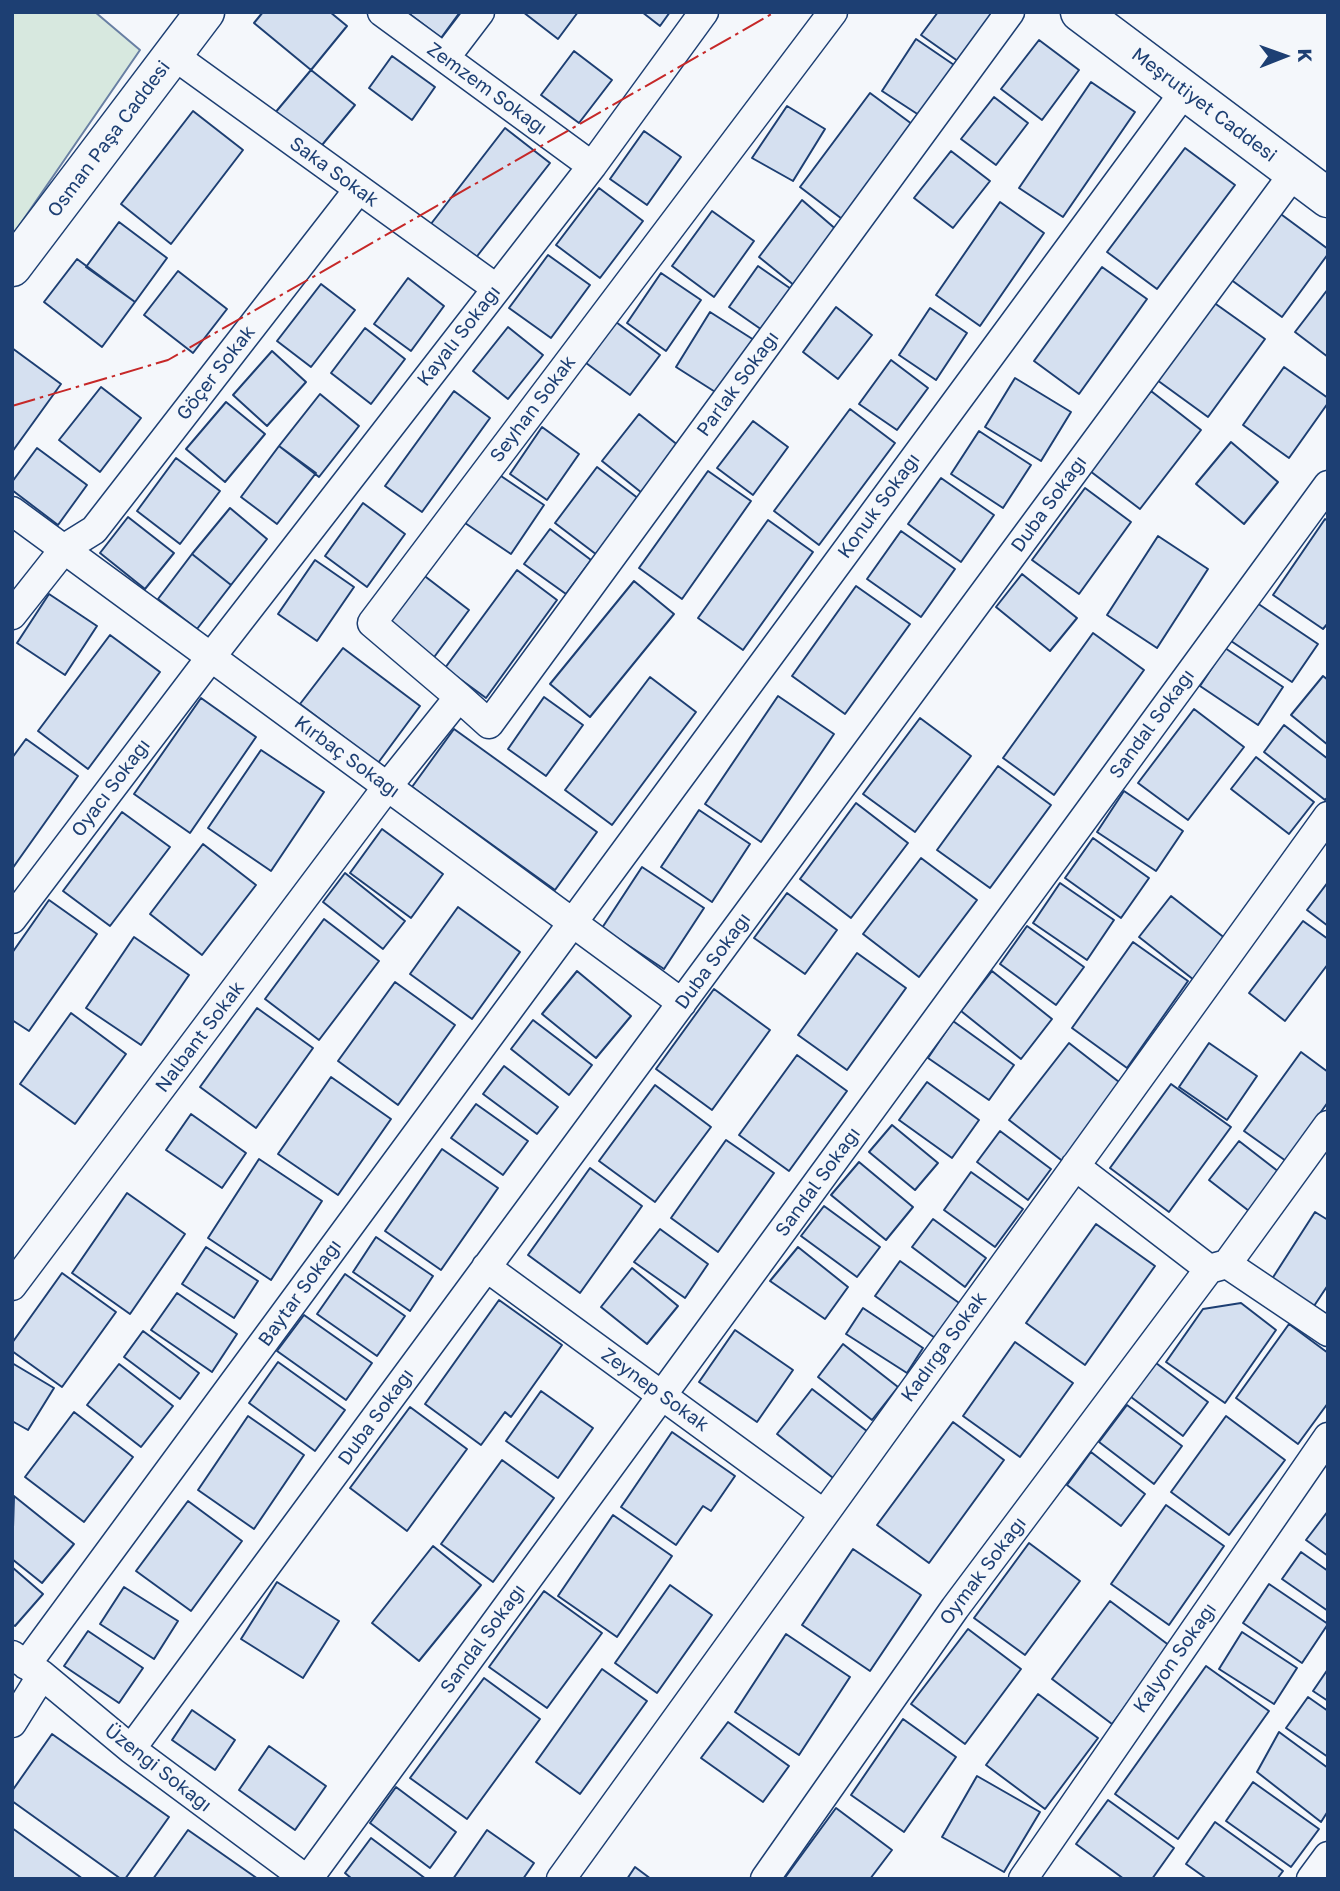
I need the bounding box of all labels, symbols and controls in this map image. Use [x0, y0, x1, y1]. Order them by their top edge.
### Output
north arrow [1249, 21, 1319, 91]
street label: Zemzem Sokağı [423, 38, 551, 140]
street label: Meşrutiyet Caddesi [1127, 43, 1281, 167]
text: K [1294, 49, 1317, 63]
street label: Osman Paşa Caddesi [43, 56, 175, 222]
street label: Saka Sokak [285, 132, 383, 212]
street label: Kayalı Sokağı [413, 281, 505, 391]
street label: Göçer Sokak [172, 321, 260, 425]
street label: Parlak Sokağı [692, 327, 784, 441]
street label: Seyhan Sokak [485, 351, 581, 467]
street label: Konuk Sokağı [833, 449, 925, 563]
street label: Duba Sokağı [1006, 451, 1092, 557]
street label: Sandal Sokağı [1105, 665, 1199, 783]
street label: Kırbaç Sokağı [290, 711, 404, 803]
street label: Oyacı Sokağı [67, 735, 155, 841]
street label: Duba Sokağı [670, 908, 756, 1014]
street label: Nalbant Sokak [151, 977, 249, 1097]
street label: Sandal Sokağı [771, 1123, 865, 1241]
street label: Baytar Sokağı [254, 1235, 346, 1351]
street label: Kadırga Sokak [896, 1288, 992, 1406]
street label: Zeynep Sokak [597, 1343, 713, 1437]
street label: Duba Sokağı [333, 1364, 419, 1470]
street label: Oymak Sokağı [935, 1512, 1031, 1630]
street label: Sandal Sokağı [436, 1580, 530, 1698]
street label: Kalyon Sokağı [1129, 1599, 1221, 1717]
street label: Üzengi Sokağı [100, 1719, 216, 1817]

